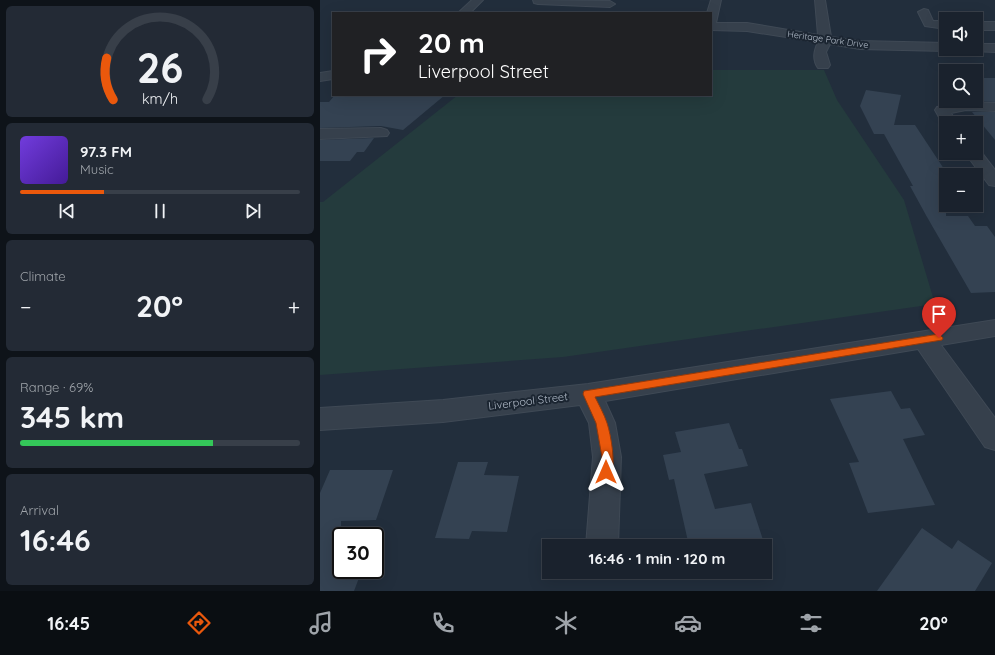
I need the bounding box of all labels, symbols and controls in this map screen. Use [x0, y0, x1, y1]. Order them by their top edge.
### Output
map controls [939, 12, 983, 212]
button: sound [939, 12, 983, 56]
text: 20 m [418, 25, 485, 60]
icon: right [352, 28, 404, 80]
street label: Heritage Park Drive [787, 28, 869, 50]
text: 26 [137, 40, 183, 92]
text: Liverpool Street [418, 60, 549, 83]
button: search [939, 64, 983, 108]
text: km/h [142, 89, 178, 107]
button: + [939, 116, 983, 160]
text: 97.3 FM [80, 142, 132, 161]
text: Music [80, 161, 114, 177]
button: − [939, 168, 983, 212]
icon: previous [56, 200, 78, 222]
icon: pause [149, 200, 171, 222]
icon: next [242, 200, 264, 222]
text: Climate [20, 268, 66, 284]
text: 20° [136, 287, 183, 325]
text: − [20, 293, 31, 321]
text: + [288, 293, 300, 321]
pin [922, 297, 956, 338]
icon: arrive [928, 303, 950, 325]
text: Range · 69% [20, 379, 93, 395]
street label: Liverpool Street [487, 389, 569, 413]
text: 345 km [20, 398, 124, 436]
position arrow [585, 451, 627, 493]
text: Arrival [20, 502, 59, 518]
text: 16:46 [20, 521, 91, 559]
speed limit sign: 30 [332, 527, 384, 579]
text: 16:46 · 1 min · 120 m [589, 549, 725, 568]
icon: directions [185, 609, 213, 637]
icon: music [307, 609, 335, 637]
icon: phone [429, 609, 457, 637]
icon: climate [552, 609, 580, 637]
icon: car [674, 609, 702, 637]
icon: filters [797, 609, 825, 637]
text: 16:45 [47, 612, 90, 635]
text: 20° [919, 612, 948, 635]

